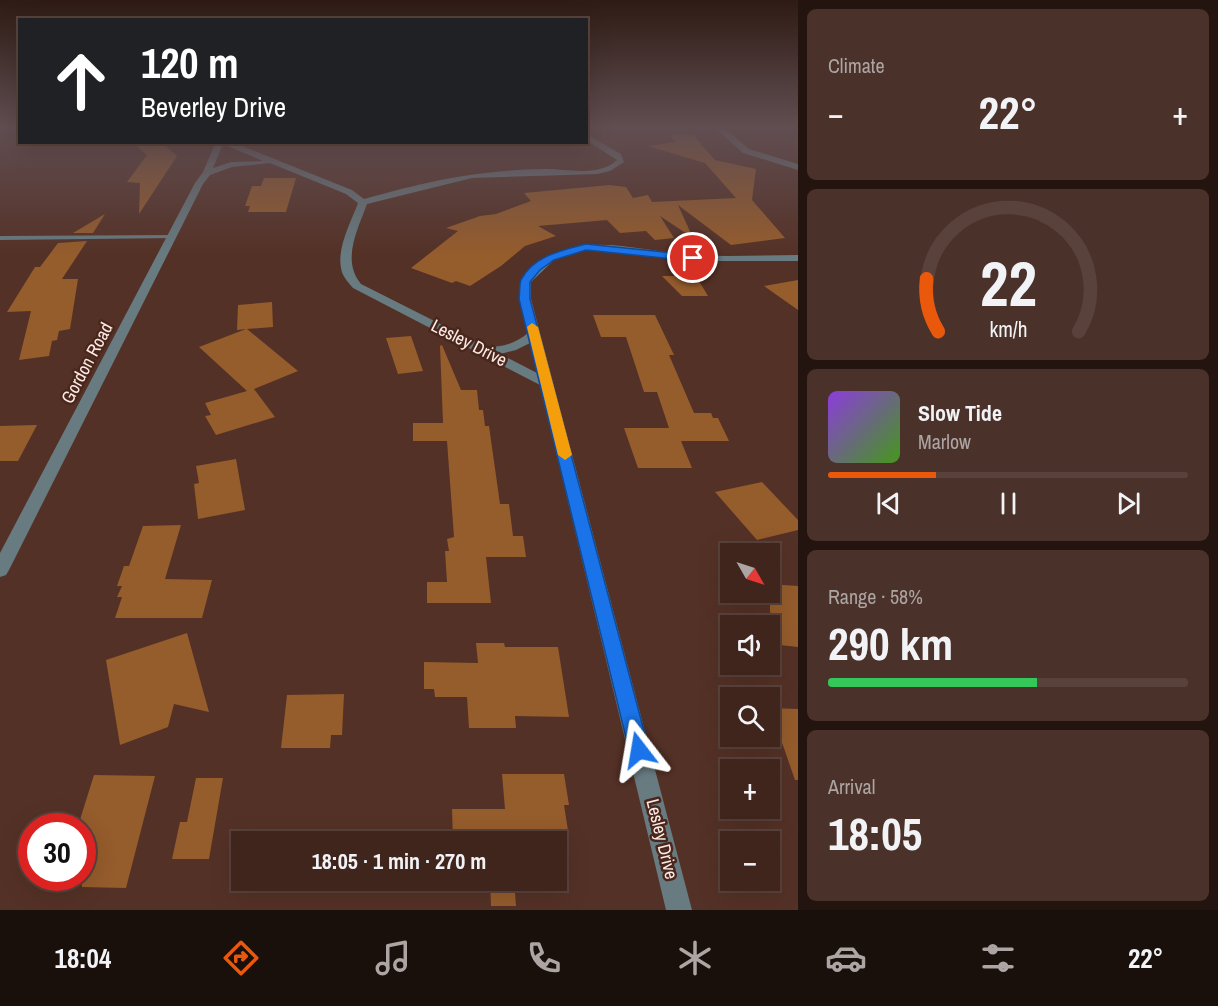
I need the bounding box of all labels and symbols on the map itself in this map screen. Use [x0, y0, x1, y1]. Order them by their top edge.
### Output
pin [667, 232, 718, 283]
street label: Lesley Drive [427, 313, 511, 372]
street label: Gordon Road [55, 318, 118, 408]
north arrow [720, 543, 780, 603]
position arrow [607, 718, 671, 782]
street label: Lesley Drive [640, 796, 685, 882]
speed limit sign: 30 [18, 813, 96, 891]

